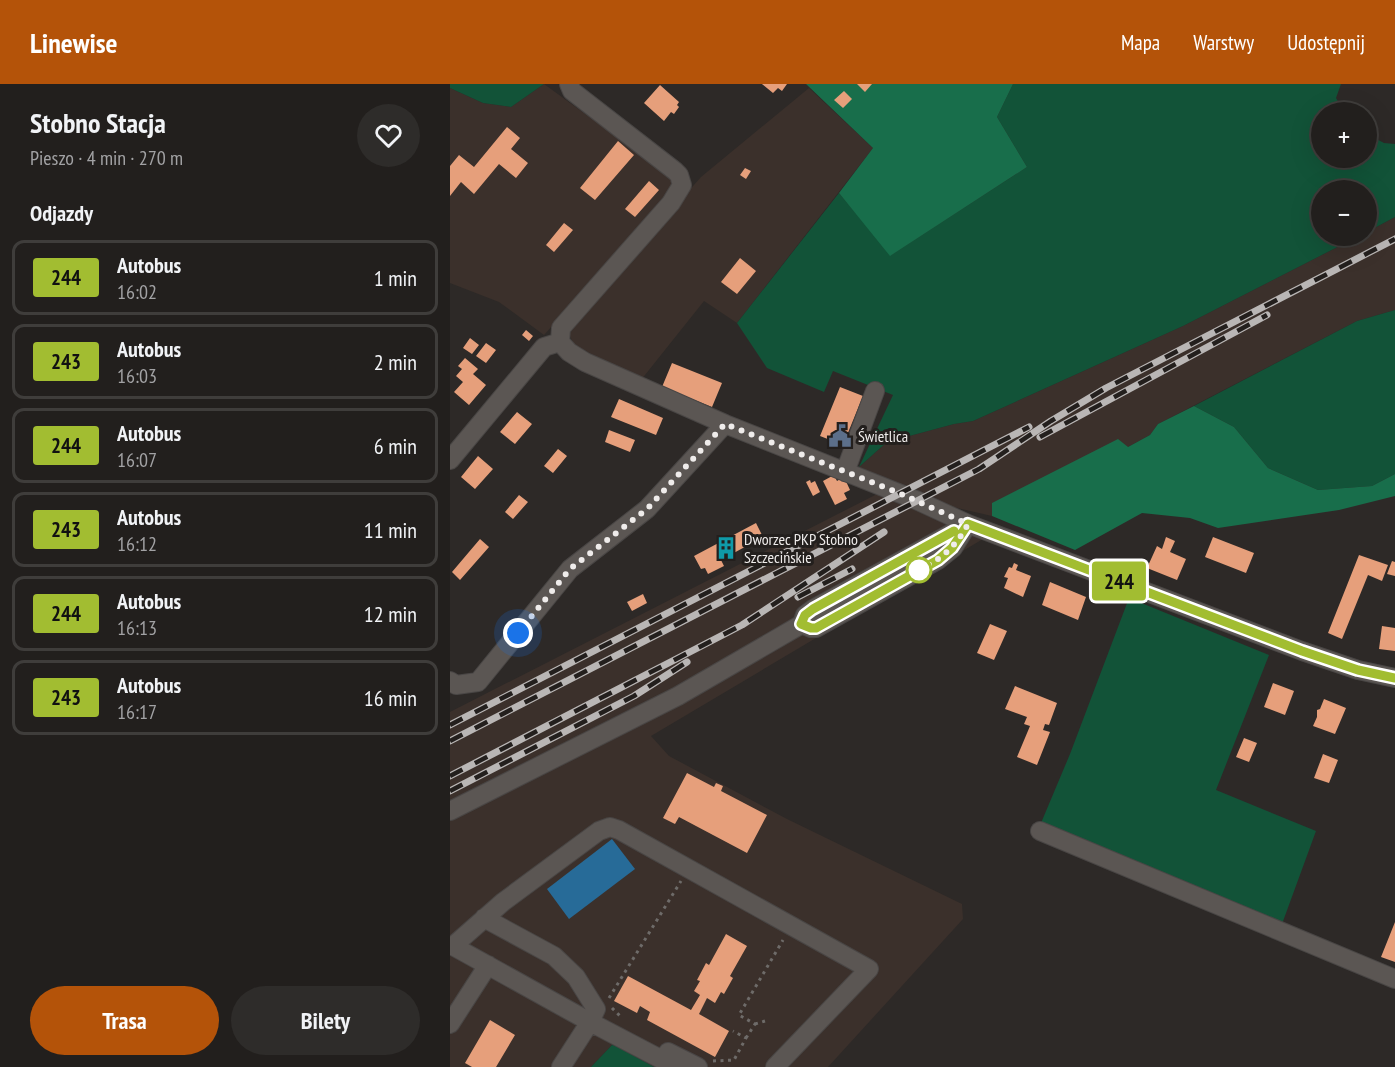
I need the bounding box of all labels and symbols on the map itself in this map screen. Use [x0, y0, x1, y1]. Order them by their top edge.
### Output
public building icon: Świetlica [827, 423, 853, 449]
place label: Świetlica [858, 426, 908, 446]
place label: Dworzec PKP Stobno Szczecińskie [744, 529, 858, 567]
building icon: Dworzec PKP Stobno Szczecińskie [713, 535, 739, 561]
unlabelled marker [906, 557, 932, 583]
line badge: 244 [1084, 562, 1154, 600]
your location [503, 618, 533, 648]

